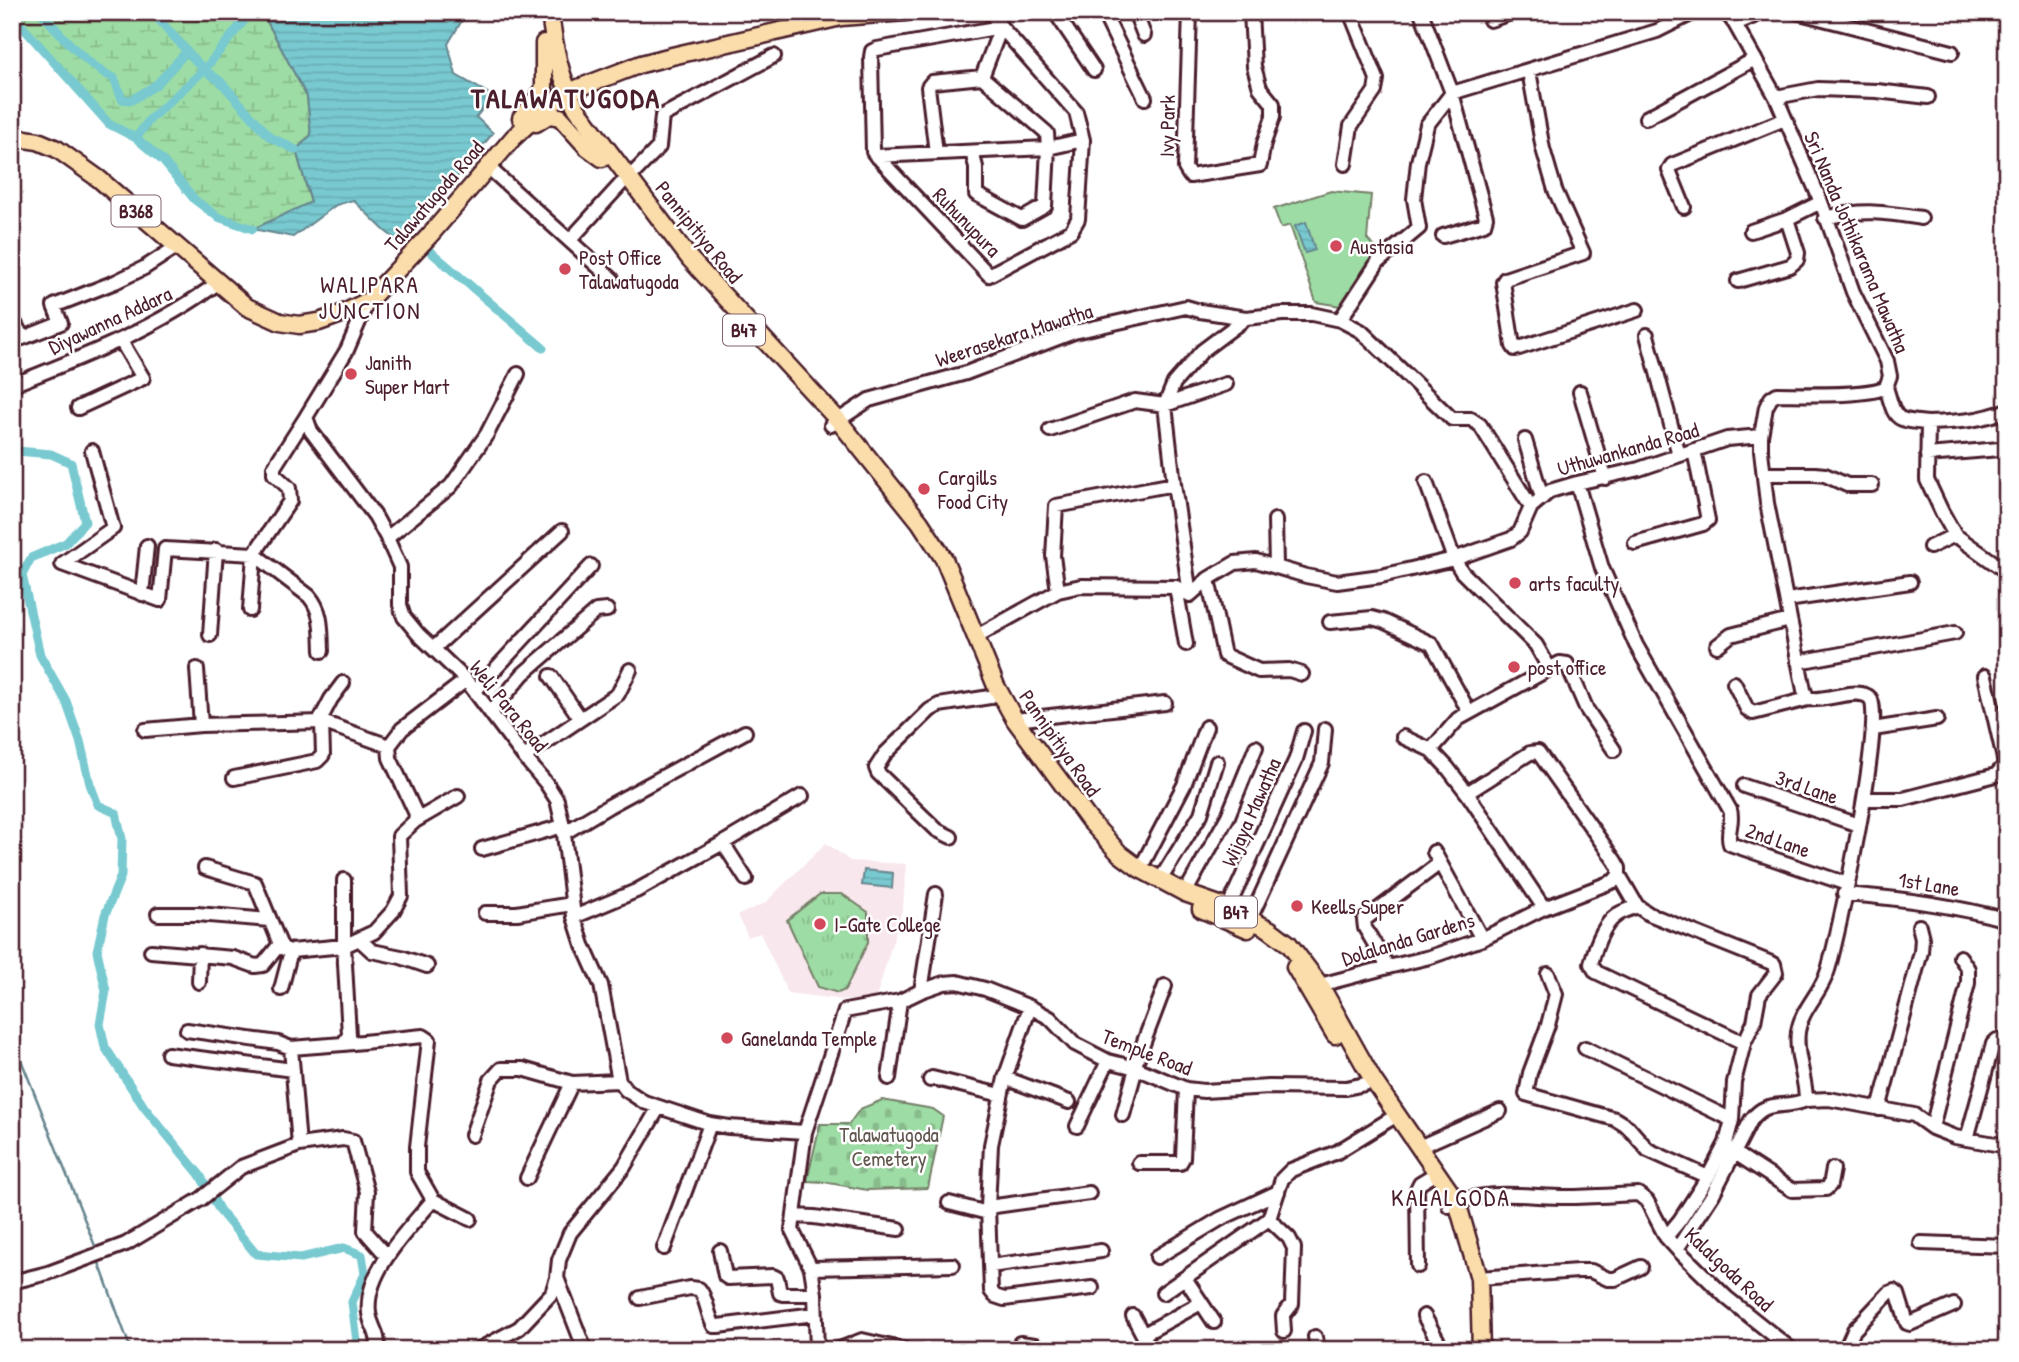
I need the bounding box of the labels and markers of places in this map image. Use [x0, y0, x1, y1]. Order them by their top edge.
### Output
place label: Austasia [1350, 232, 1413, 261]
marker: Austasia [1328, 238, 1344, 254]
place label: Post Office Talawatugoda [579, 243, 679, 296]
marker: Post Office Talawatugoda [557, 261, 573, 277]
place label: Janith Super Mart [365, 348, 450, 401]
marker: Janith Super Mart [343, 366, 359, 382]
place label: Cargills Food City [937, 463, 1008, 516]
marker: Cargills Food City [916, 481, 932, 497]
place label: arts faculty [1529, 569, 1620, 598]
marker: arts faculty [1507, 575, 1523, 591]
place label: post office [1528, 653, 1606, 682]
marker: post office [1506, 659, 1522, 675]
place label: Keells Super [1311, 892, 1404, 921]
marker: Keells Super [1289, 898, 1305, 914]
place label: I-Gate College [834, 910, 941, 939]
marker: I-Gate College [812, 916, 828, 932]
place label: Ganelanda Temple [741, 1024, 877, 1053]
marker: Ganelanda Temple [719, 1030, 735, 1046]

